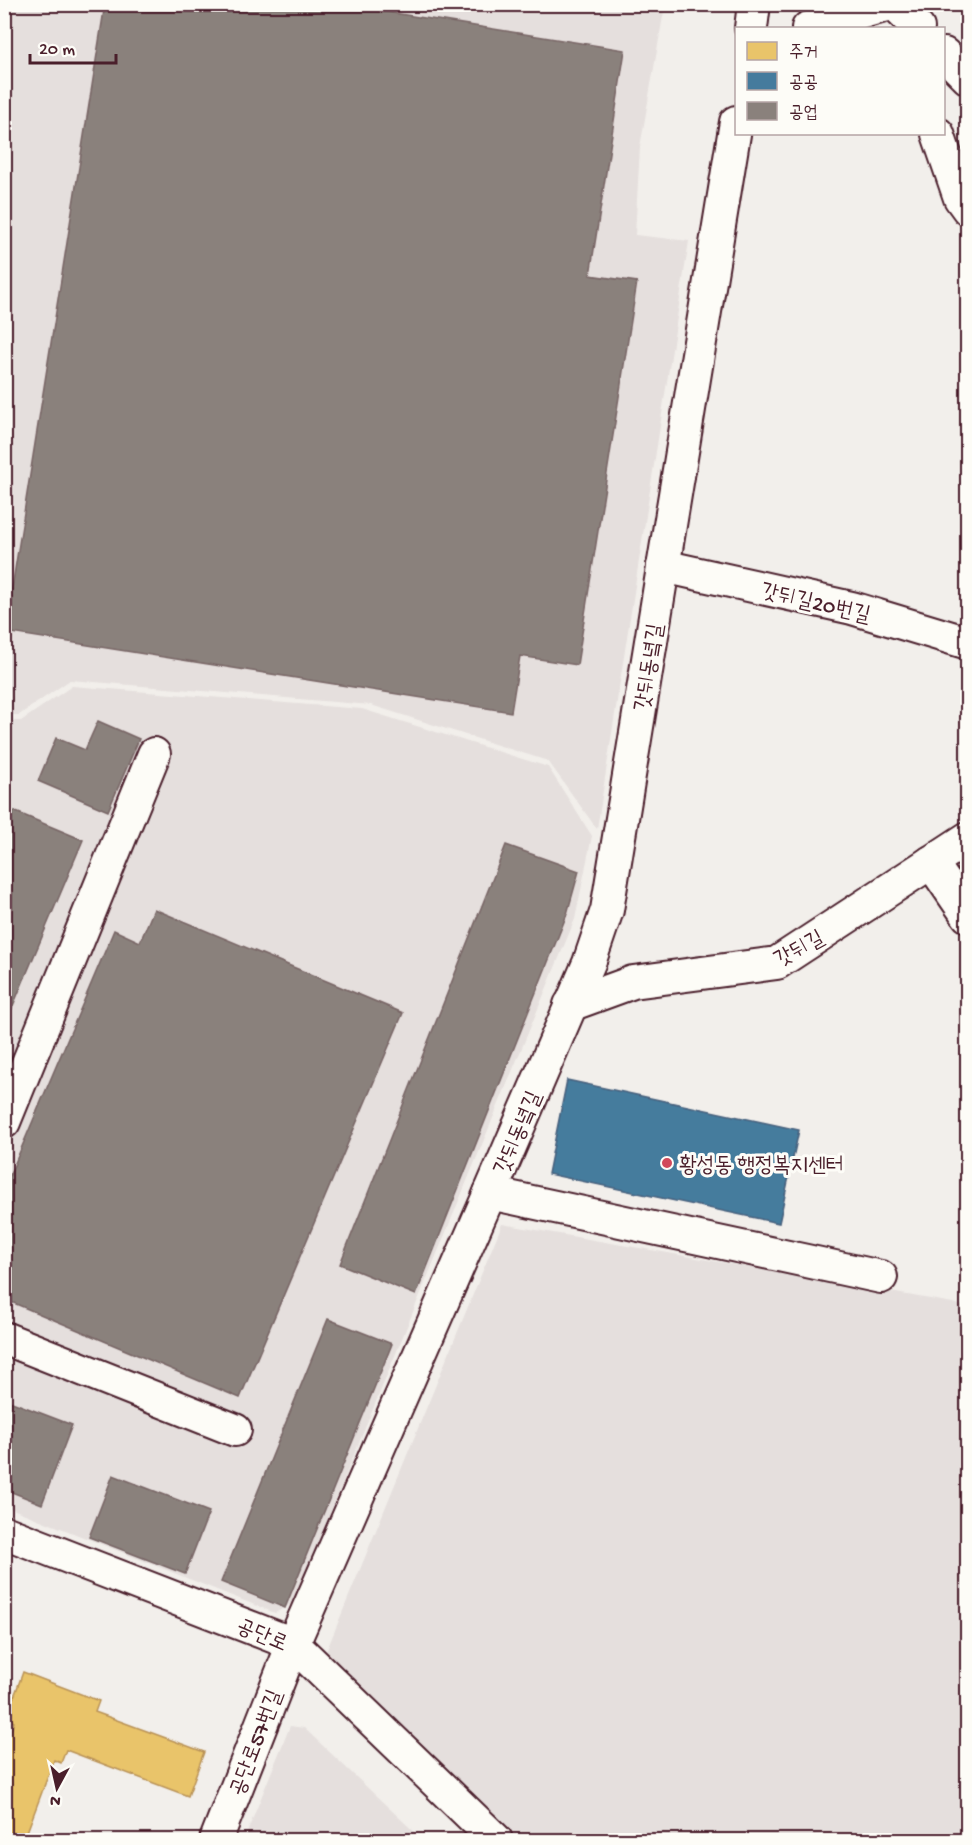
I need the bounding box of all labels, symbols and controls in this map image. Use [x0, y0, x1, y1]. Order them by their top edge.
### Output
scale bar [30, 27, 116, 65]
legend [735, 27, 945, 135]
text: 20 m [39, 40, 75, 61]
text: 주거 [789, 43, 818, 64]
text: 공공 [789, 73, 818, 94]
text: 공업 [789, 103, 818, 124]
street label: 갓뒤길20번길 [758, 580, 873, 630]
street label: 갓뒤동녘길 [631, 622, 671, 713]
street label: 갓뒤길 [770, 926, 830, 975]
street label: 갓뒤동녘길 [490, 1087, 549, 1179]
place label: 황성동 행정복지센터 [679, 1153, 844, 1180]
marker: 황성동 행정복지센터 [660, 1156, 674, 1170]
street label: 공단로 [232, 1614, 291, 1659]
street label: 공단로57번길 [226, 1686, 290, 1800]
north arrow [27, 1758, 87, 1818]
text: N [48, 1789, 62, 1810]

